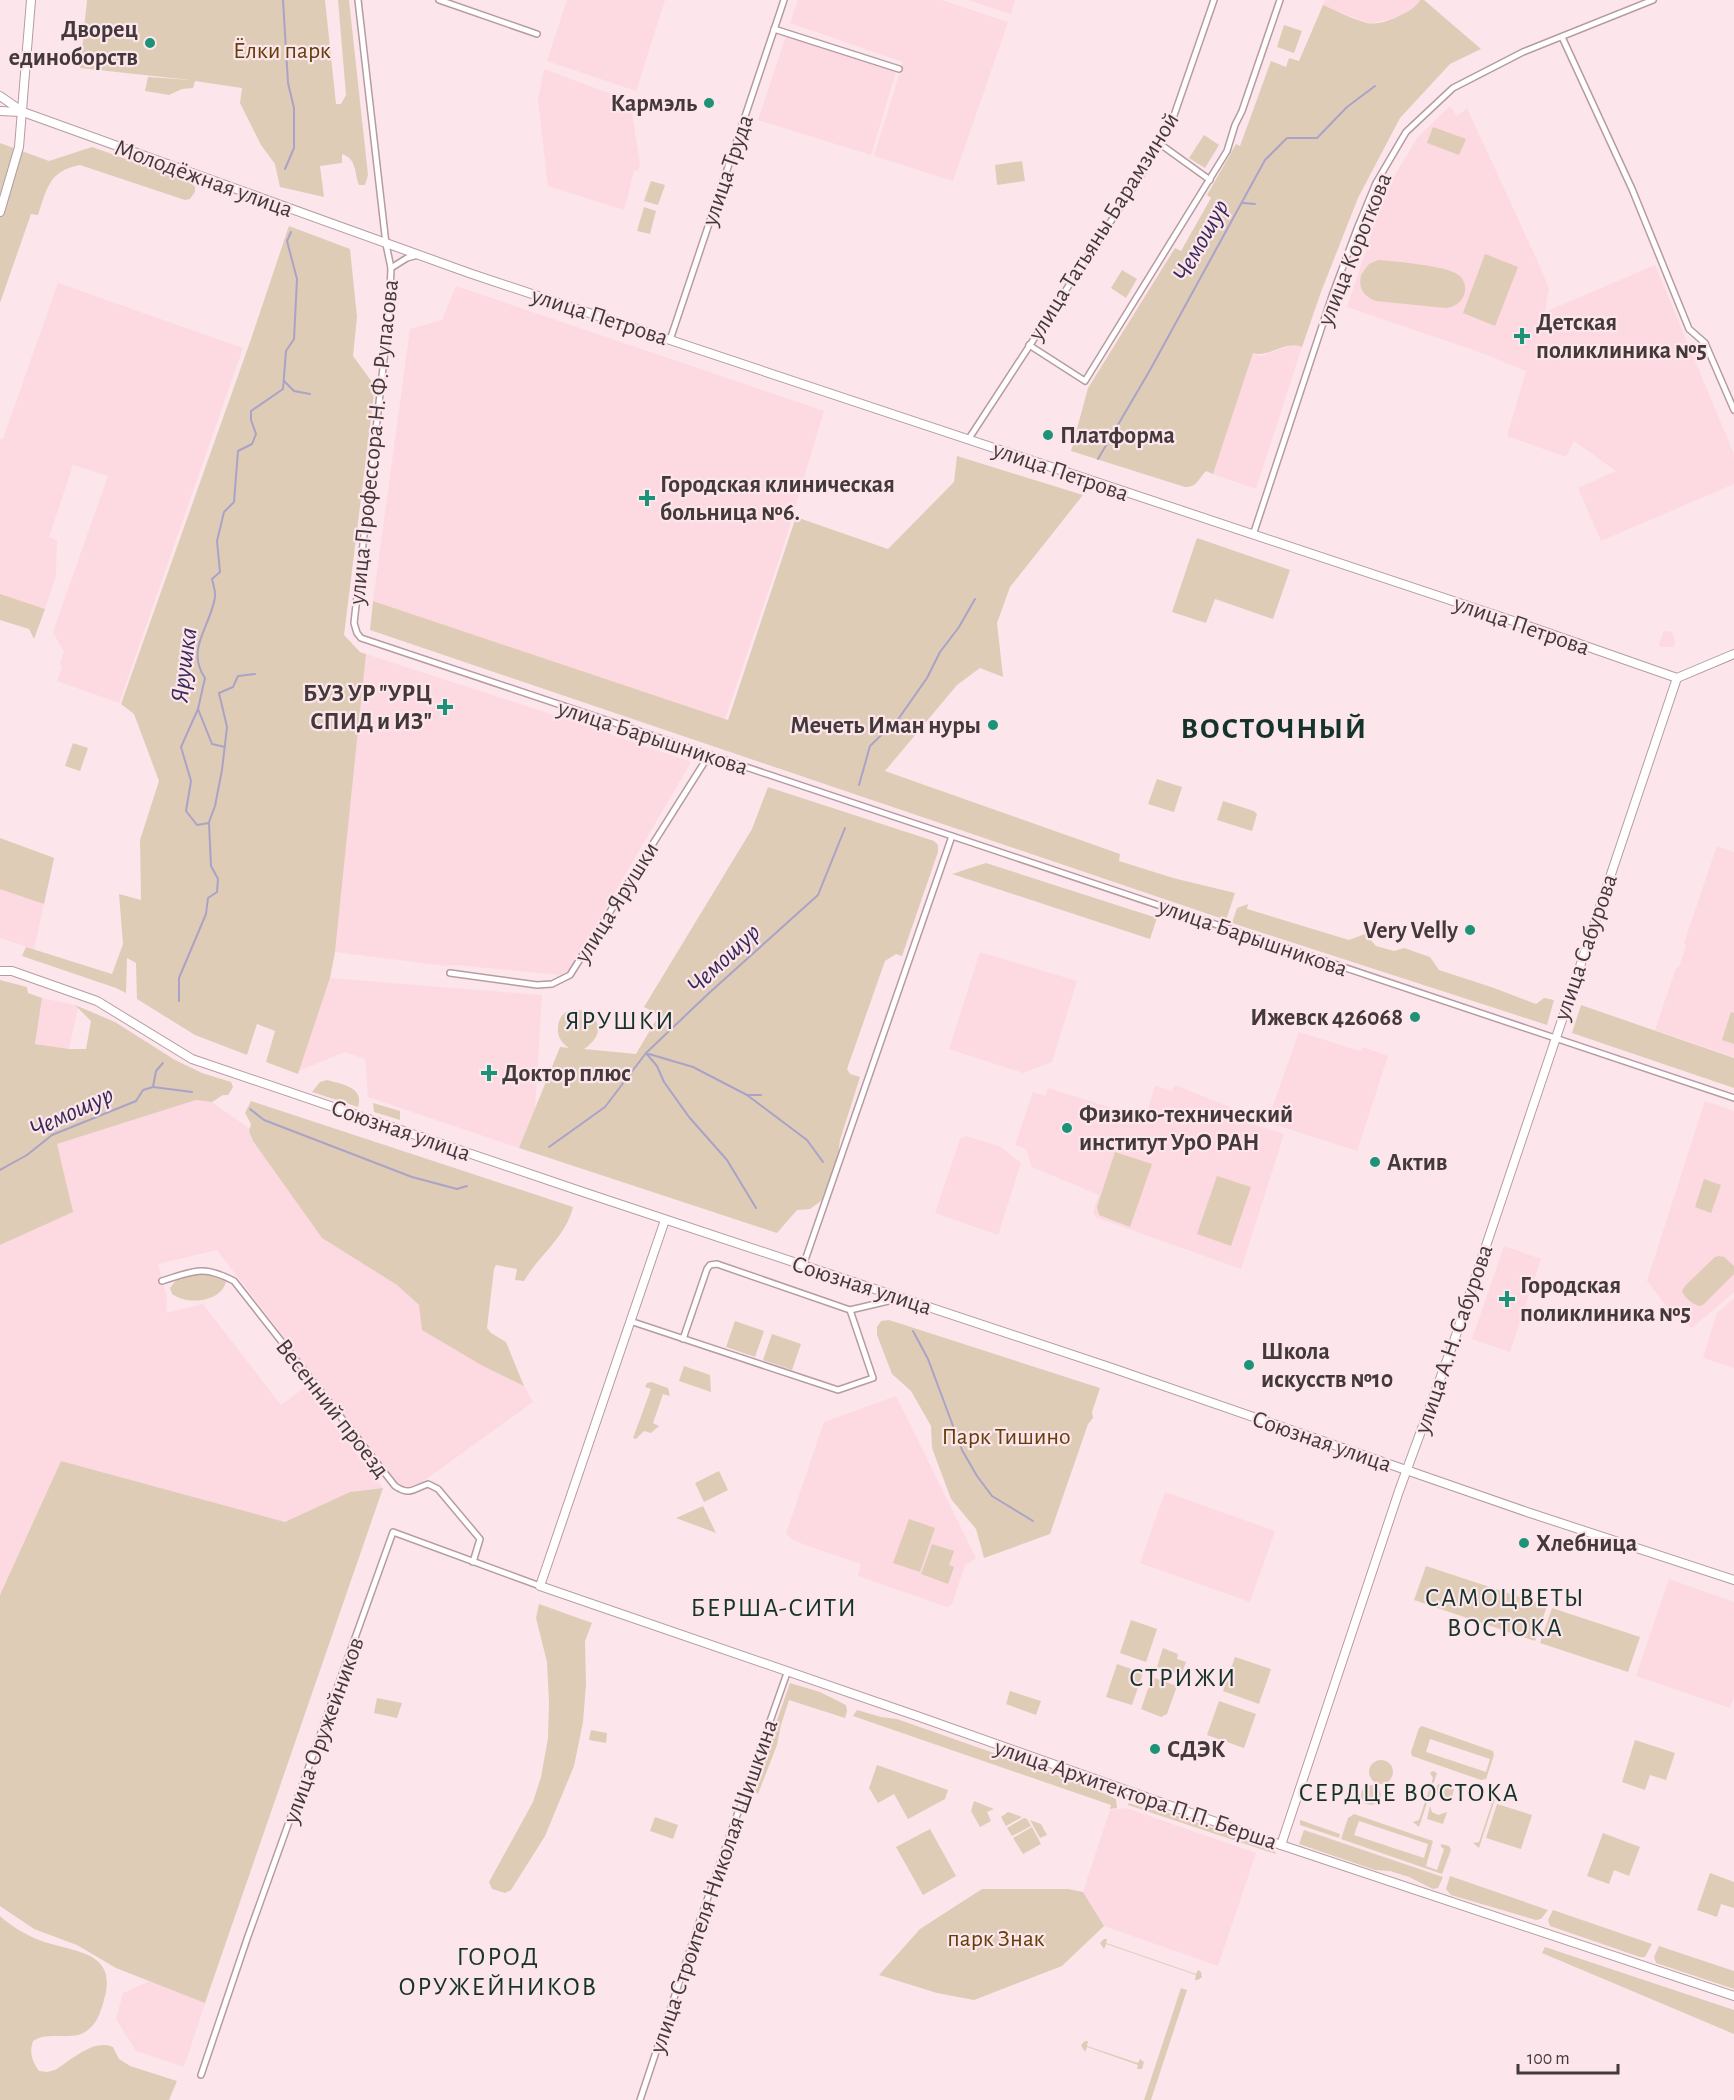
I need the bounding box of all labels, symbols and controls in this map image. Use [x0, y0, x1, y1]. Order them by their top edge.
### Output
place label: Дворец единоборств [9, 18, 138, 70]
marker: Дворец единоборств [143, 36, 157, 50]
park label: Ёлки парк [233, 38, 331, 63]
place label: Кармэль [610, 92, 697, 116]
marker: Кармэль [702, 96, 716, 110]
street label: улица Татьяны Барамзиной [1023, 108, 1184, 345]
street label: улица Труда [697, 112, 758, 230]
street label: Молодёжная улица [111, 136, 296, 222]
street label: улица Короткова [1313, 170, 1396, 330]
water label: Чемошур [1168, 195, 1234, 286]
street label: улица Профессора Н. Ф. Рупасова [345, 278, 403, 607]
street label: улица Петрова [528, 283, 671, 350]
place label: Детская поликлиника №5 [1536, 311, 1707, 363]
marker: Детская поликлиника №5 [1513, 327, 1531, 345]
place label: Платформа [1060, 424, 1175, 448]
marker: Платформа [1041, 428, 1055, 442]
street label: улица Петрова [989, 437, 1132, 506]
place label: Городская клиническая больница №6. [660, 473, 895, 525]
marker: Городская клиническая больница №6. [638, 489, 656, 507]
street label: улица Петрова [1450, 591, 1593, 660]
water label: Ярушка [166, 626, 201, 704]
place label: БУЗ УР "УРЦ СПИД и ИЗ" [303, 682, 432, 734]
street label: улица Барышникова [554, 696, 751, 780]
marker: БУЗ УР "УРЦ СПИД и ИЗ" [436, 698, 454, 716]
district label: ВОСТОЧНЫЙ [1180, 713, 1368, 744]
place label: Мечеть Иман нуры [790, 714, 981, 738]
marker: Мечеть Иман нуры [986, 718, 1000, 732]
street label: улица Ярушки [570, 838, 663, 968]
street label: улица Сабурова [1549, 871, 1622, 1024]
street label: улица Барышникова [1154, 894, 1350, 982]
water label: Чемошур [682, 919, 765, 999]
place label: Very Velly [1363, 919, 1458, 943]
marker: Very Velly [1463, 923, 1477, 937]
place label: Ижевск 426068 [1250, 1006, 1403, 1030]
district label: ЯРУШКИ [565, 1008, 675, 1034]
marker: Ижевск 426068 [1408, 1010, 1422, 1024]
place label: Доктор плюс [502, 1062, 631, 1086]
marker: Доктор плюс [480, 1064, 498, 1082]
water label: Чемошур [26, 1081, 117, 1143]
street label: Союзная улица [328, 1096, 473, 1166]
place label: Физико-технический институт УрО РАН [1079, 1103, 1293, 1155]
marker: Физико-технический институт УрО РАН [1060, 1121, 1074, 1135]
place label: Актив [1387, 1151, 1447, 1175]
marker: Актив [1368, 1155, 1382, 1169]
street label: улица А.Н. Сабурова [1410, 1242, 1498, 1438]
street label: Союзная улица [789, 1252, 935, 1320]
place label: Городская поликлиника №5 [1520, 1274, 1691, 1326]
marker: Городская поликлиника №5 [1498, 1290, 1516, 1308]
street label: Весенний проезд [271, 1335, 394, 1482]
place label: Школа искусств №10 [1261, 1340, 1393, 1392]
marker: Школа искусств №10 [1242, 1358, 1256, 1372]
street label: Союзная улица [1249, 1407, 1394, 1477]
park label: Парк Тишино [941, 1425, 1071, 1449]
place label: Хлебница [1536, 1532, 1637, 1556]
marker: Хлебница [1517, 1536, 1531, 1550]
district label: САМОЦВЕТЫ ВОСТОКА [1425, 1585, 1585, 1641]
district label: БЕРША-СИТИ [691, 1595, 858, 1621]
street label: улица Оружейников [279, 1634, 369, 1828]
district label: СТРИЖИ [1129, 1665, 1237, 1691]
street label: улица Строителя Николая Шишкина [645, 1716, 782, 2057]
street label: улица Архитектора П.П. Берша [990, 1735, 1280, 1855]
place label: СДЭК [1167, 1738, 1226, 1762]
marker: СДЭК [1148, 1742, 1162, 1756]
district label: СЕРДЦЕ ВОСТОКА [1298, 1780, 1520, 1806]
park label: парк Знак [947, 1927, 1045, 1951]
district label: ГОРОД ОРУЖЕЙНИКОВ [398, 1944, 598, 2000]
scale bar [1518, 2037, 1618, 2075]
text: 100 m [1527, 2050, 1570, 2068]

